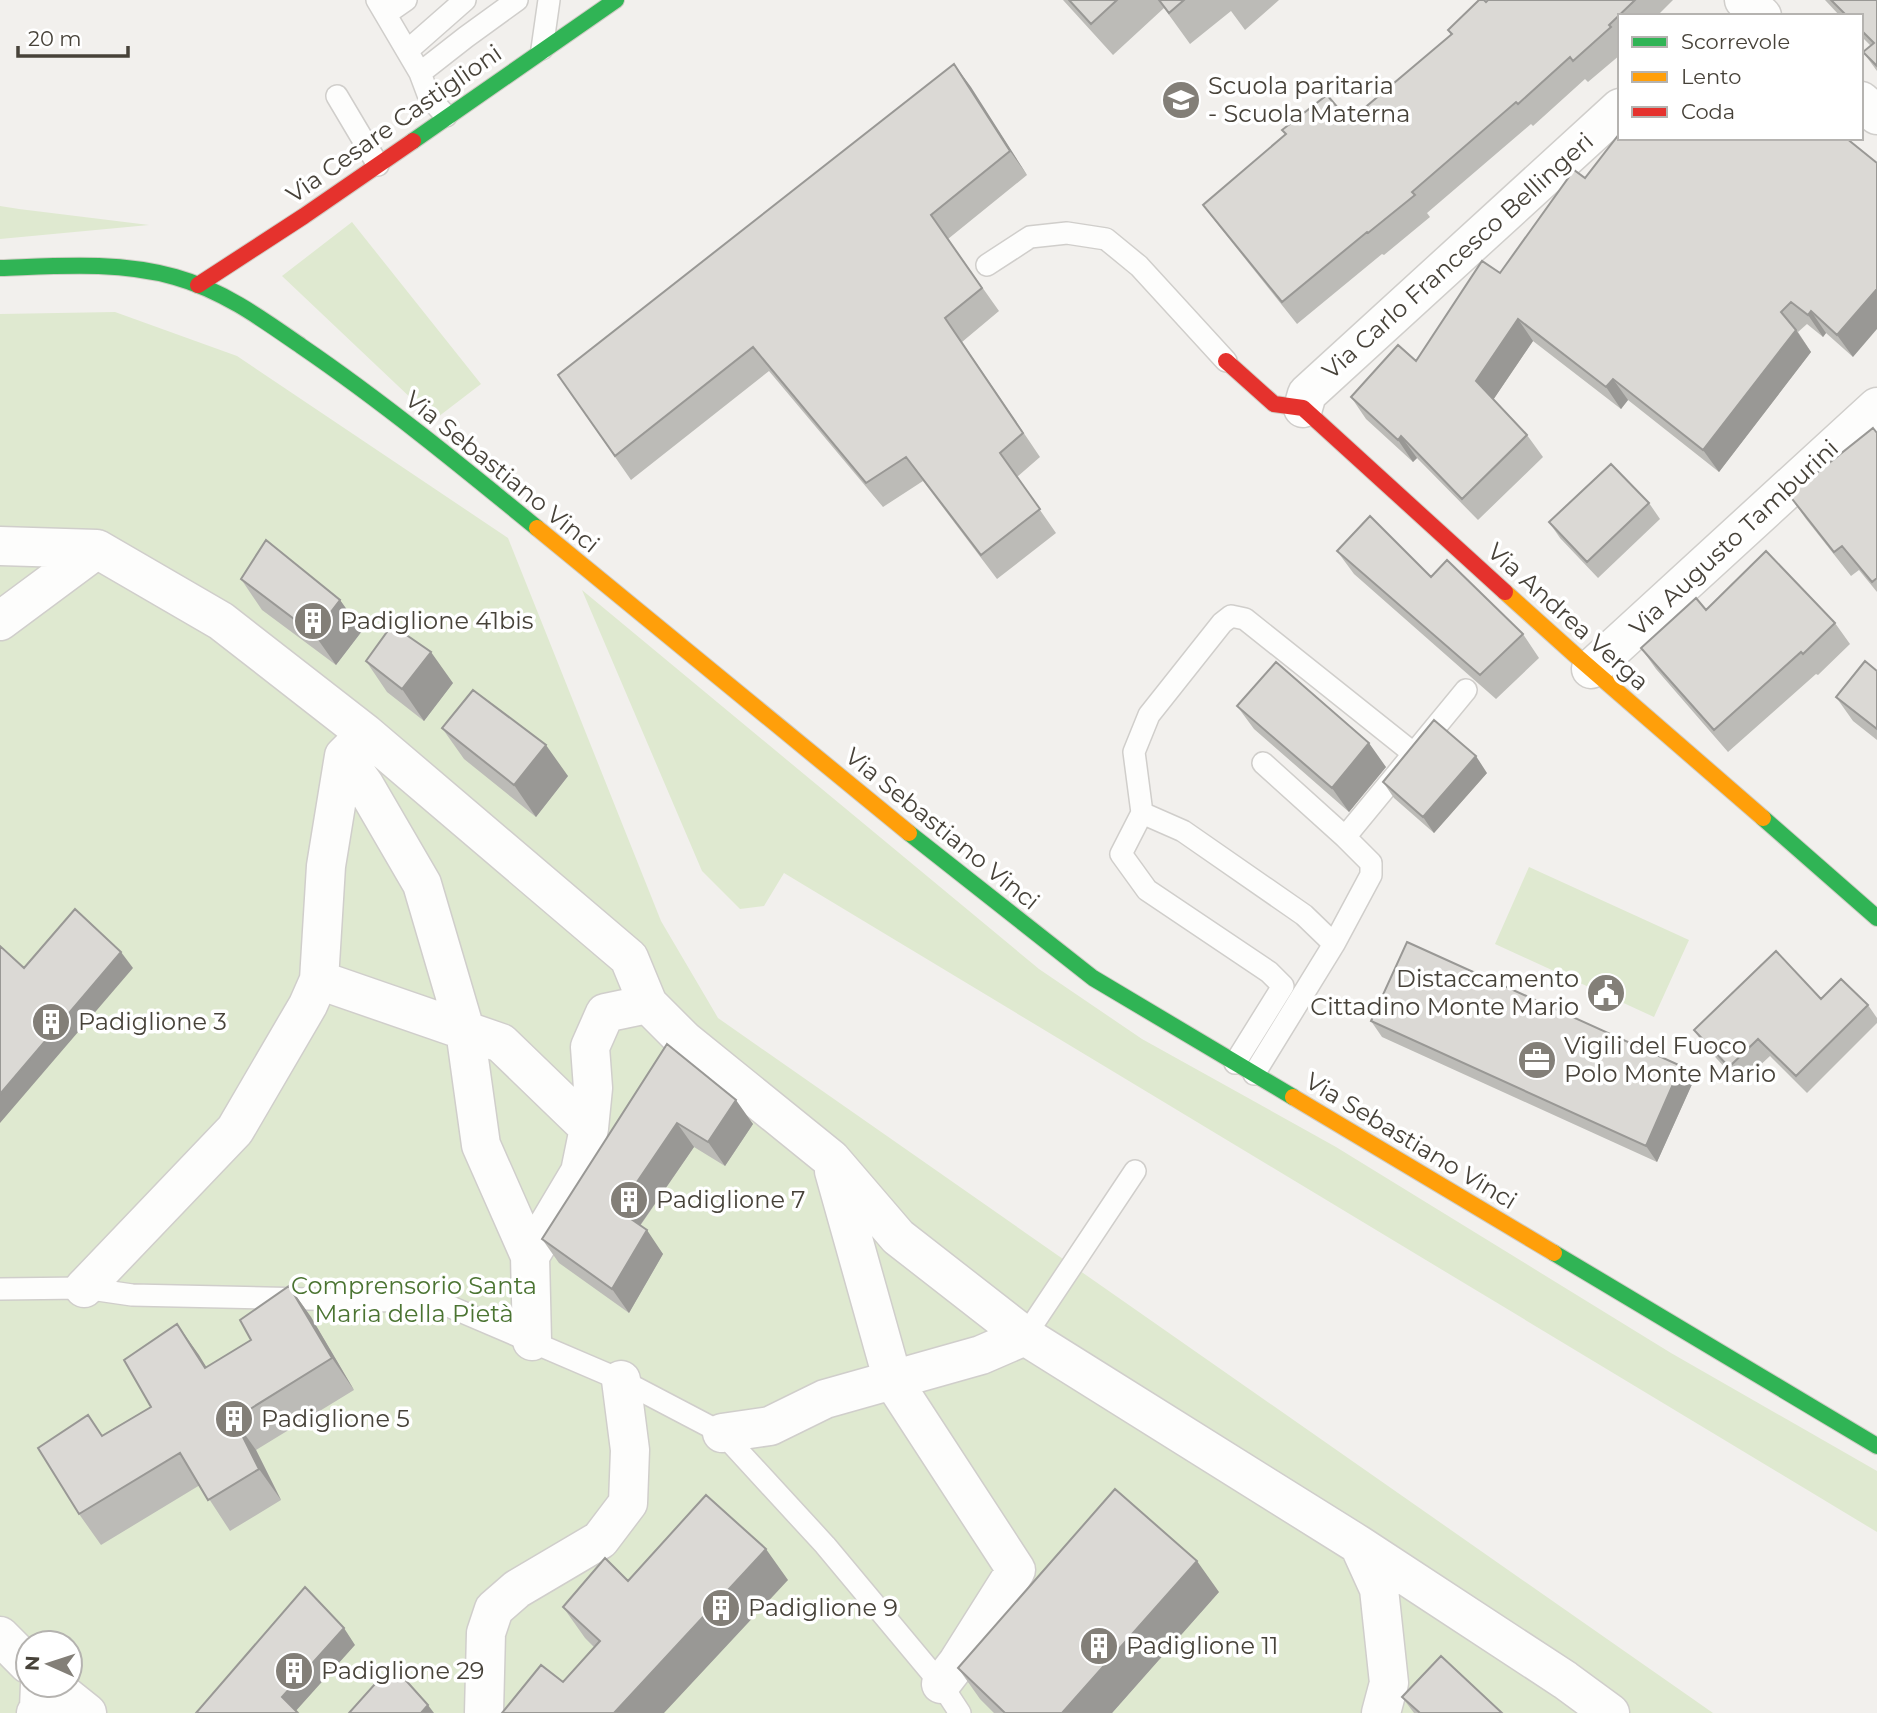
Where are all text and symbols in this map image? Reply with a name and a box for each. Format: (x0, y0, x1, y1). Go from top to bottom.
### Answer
scale bar (18, 14, 128, 58)
legend (1618, 14, 1863, 140)
text: 20 m (28, 26, 82, 51)
text: Scorrevole (1681, 29, 1790, 54)
street label: Via Cesare Castiglioni (280, 38, 507, 209)
text: Lento (1681, 64, 1741, 89)
place label: Scuola paritaria - Scuola Materna (1208, 71, 1411, 128)
school or university icon: Scuola paritaria - Scuola Materna (1160, 79, 1202, 121)
text: Coda (1681, 99, 1735, 124)
street label: Via Carlo Francesco Bellingeri (1316, 126, 1599, 385)
street label: Via Sebastiano Vinci (399, 384, 605, 559)
street label: Via Augusto Tamburini (1623, 433, 1844, 642)
street label: Via Andrea Verga (1482, 537, 1655, 697)
building icon: Padiglione 41bis (292, 600, 334, 642)
place label: Padiglione 41bis (340, 606, 534, 635)
street label: Via Sebastiano Vinci (839, 741, 1045, 916)
place label: Distaccamento Cittadino Monte Mario (1310, 964, 1579, 1021)
public building icon: Distaccamento Cittadino Monte Mario (1585, 972, 1627, 1014)
building icon: Padiglione 3 (30, 1001, 72, 1043)
place label: Padiglione 3 (78, 1007, 227, 1036)
place label: Vigili del Fuoco Polo Monte Mario (1564, 1031, 1776, 1088)
office icon: Vigili del Fuoco Polo Monte Mario (1516, 1039, 1558, 1081)
street label: Via Sebastiano Vinci (1300, 1066, 1522, 1215)
building icon: Padiglione 7 (608, 1179, 650, 1221)
place label: Padiglione 7 (656, 1185, 805, 1214)
park label: Comprensorio Santa Maria della Pietà (291, 1271, 537, 1328)
building icon: Padiglione 5 (213, 1398, 255, 1440)
place label: Padiglione 5 (261, 1404, 410, 1433)
building icon: Padiglione 9 (700, 1587, 742, 1629)
place label: Padiglione 9 (748, 1593, 898, 1622)
building icon: Padiglione 11 (1078, 1625, 1120, 1667)
north arrow (14, 1629, 84, 1699)
place label: Padiglione 11 (1126, 1631, 1279, 1660)
building icon: Padiglione 29 (273, 1650, 315, 1692)
text: N (21, 1655, 44, 1671)
place label: Padiglione 29 (321, 1656, 484, 1685)

